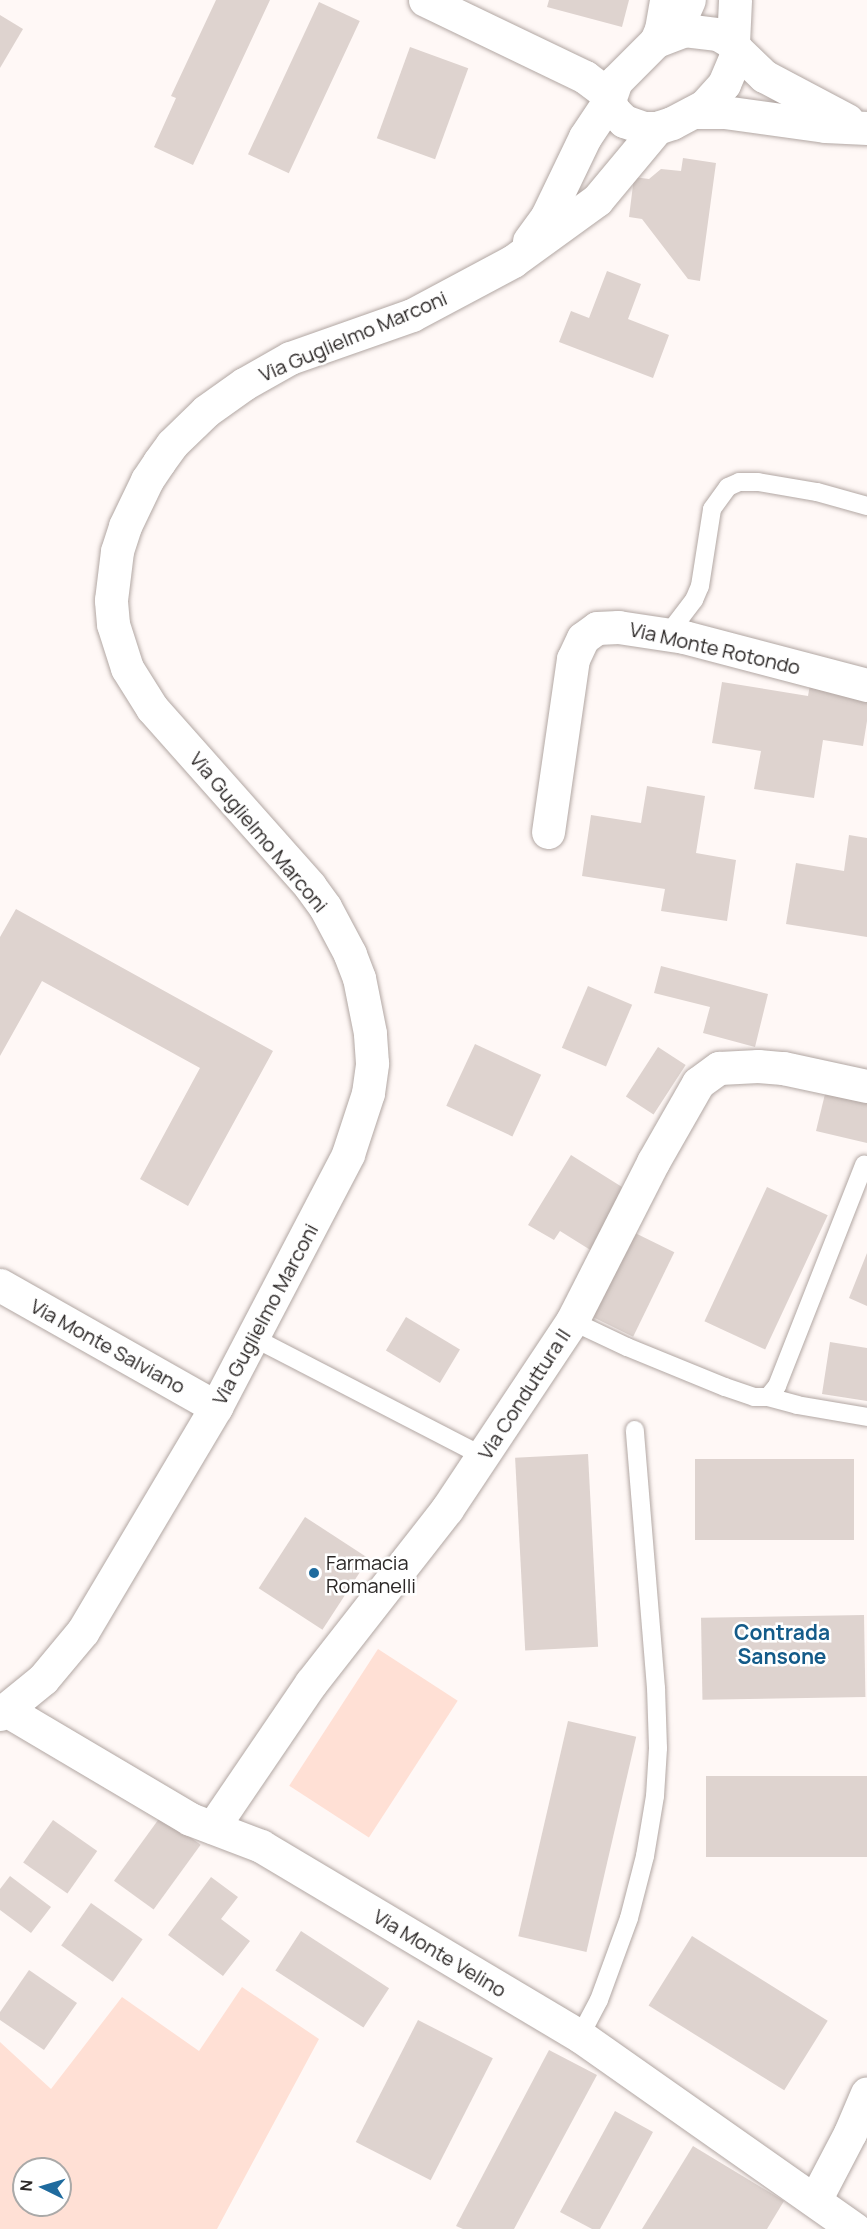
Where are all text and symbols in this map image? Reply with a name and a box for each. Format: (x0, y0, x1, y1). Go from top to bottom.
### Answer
street label: Via Guglielmo Marconi (255, 286, 451, 386)
street label: Via Monte Rotondo (627, 617, 803, 679)
street label: Via Guglielmo Marconi (185, 747, 333, 917)
street label: Via Guglielmo Marconi (207, 1219, 323, 1409)
street label: Via Monte Salviano (27, 1294, 189, 1398)
street label: Via Conduttura II (473, 1324, 575, 1464)
place label: Farmacia Romanelli (326, 1550, 416, 1597)
marker: Farmacia Romanelli (307, 1566, 321, 1580)
district label: Contrada Sansone (734, 1619, 830, 1669)
street label: Via Monte Velino (369, 1904, 511, 2002)
north arrow (12, 2157, 72, 2217)
text: N (15, 2179, 38, 2192)

